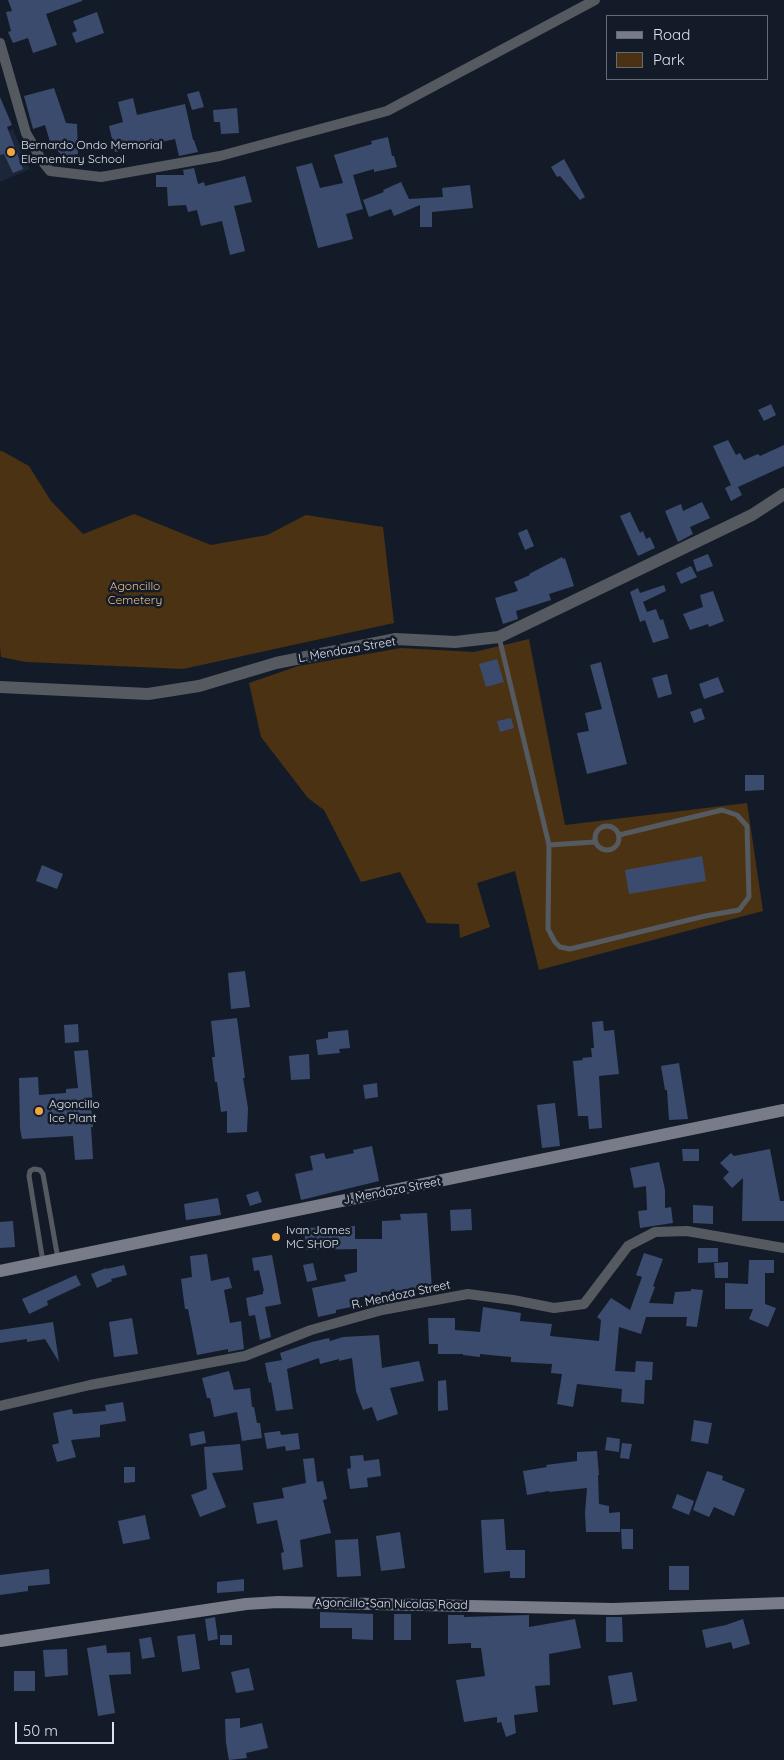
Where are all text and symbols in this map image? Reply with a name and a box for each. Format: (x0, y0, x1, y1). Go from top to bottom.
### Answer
legend (606, 15, 769, 80)
text: Road (653, 25, 690, 44)
text: Park (653, 50, 685, 69)
place label: Bernardo Ondo Memorial Elementary School (21, 138, 163, 166)
marker: Bernardo Ondo Memorial Elementary School (5, 146, 17, 158)
park label: Agoncillo Cemetery (108, 579, 162, 607)
street label: L. Mendoza Street (297, 634, 397, 666)
place label: Agoncillo Ice Plant (49, 1097, 100, 1125)
marker: Agoncillo Ice Plant (33, 1105, 45, 1117)
street label: J. Mendoza Street (342, 1174, 442, 1208)
place label: Ivan James MC SHOP (286, 1223, 350, 1251)
marker: Ivan James MC SHOP (270, 1231, 282, 1243)
street label: R. Mendoza Street (350, 1277, 452, 1313)
street label: Agoncillo-San Nicolas Road (314, 1595, 468, 1613)
scale bar (18, 1712, 116, 1744)
text: 50 m (23, 1721, 58, 1740)

